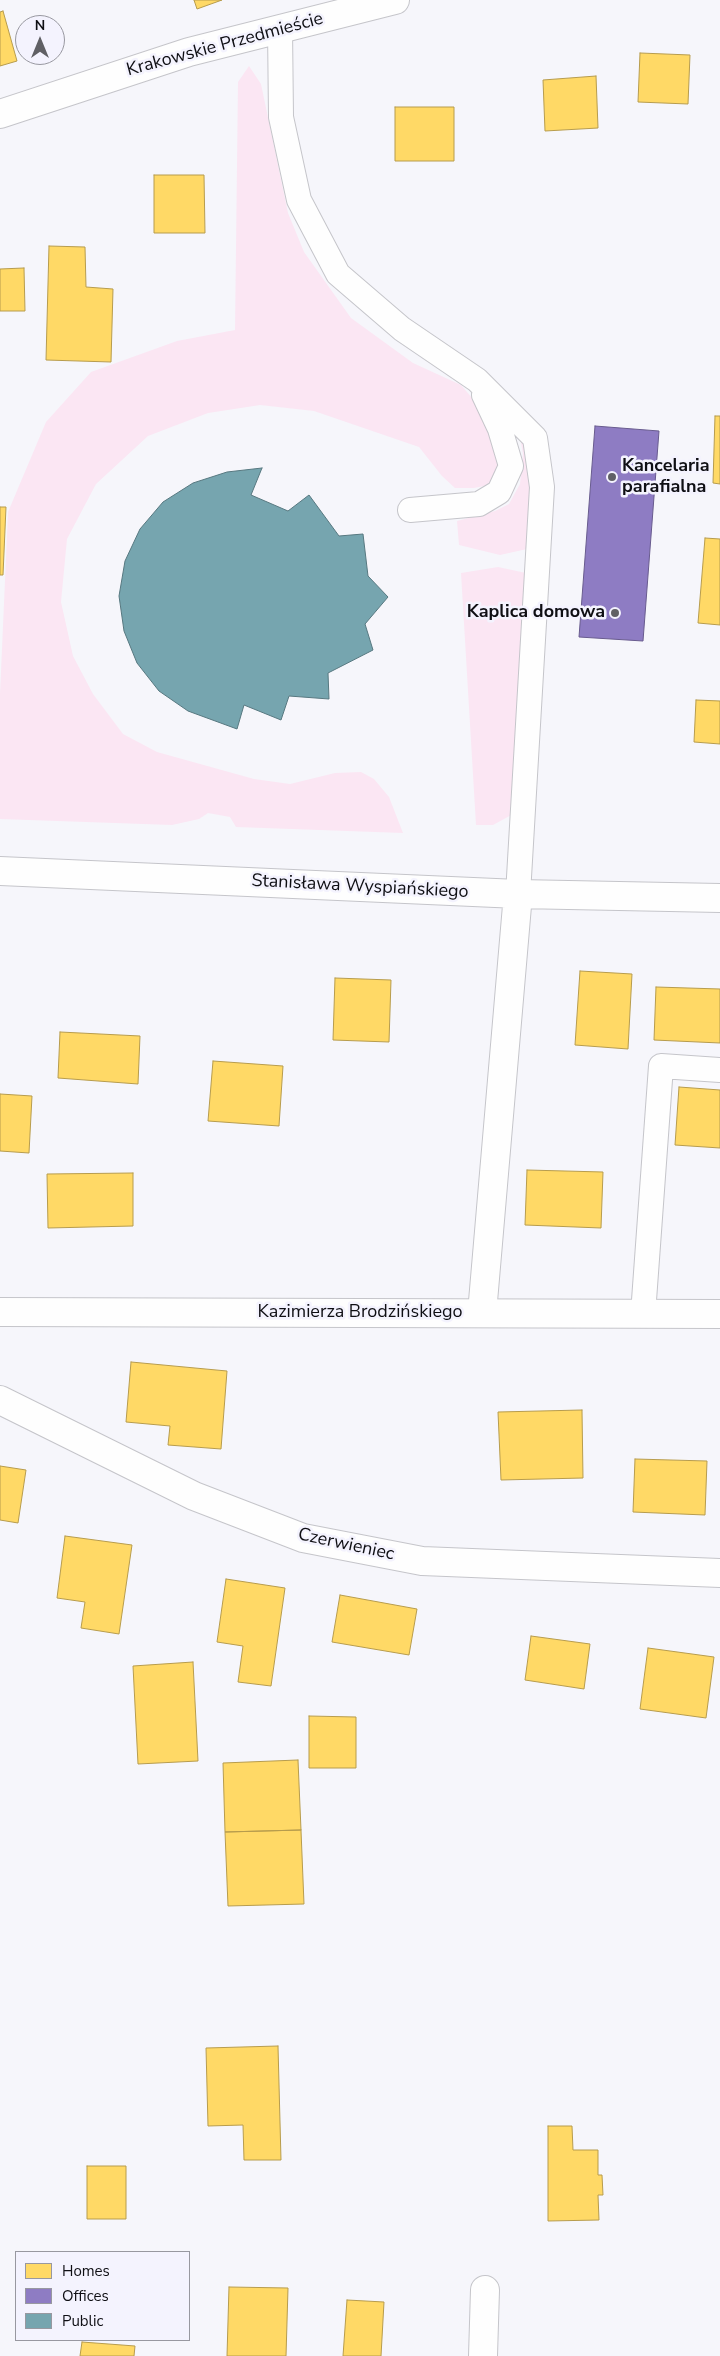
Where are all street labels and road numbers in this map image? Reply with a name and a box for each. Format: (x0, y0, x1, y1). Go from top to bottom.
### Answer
street label: Krakowskie Przedmieście (124, 8, 326, 82)
street label: Stanisława Wyspiańskiego (251, 871, 469, 903)
street label: Kazimierza Brodzińskiego (257, 1302, 463, 1324)
street label: Czerwieniec (296, 1524, 396, 1566)

